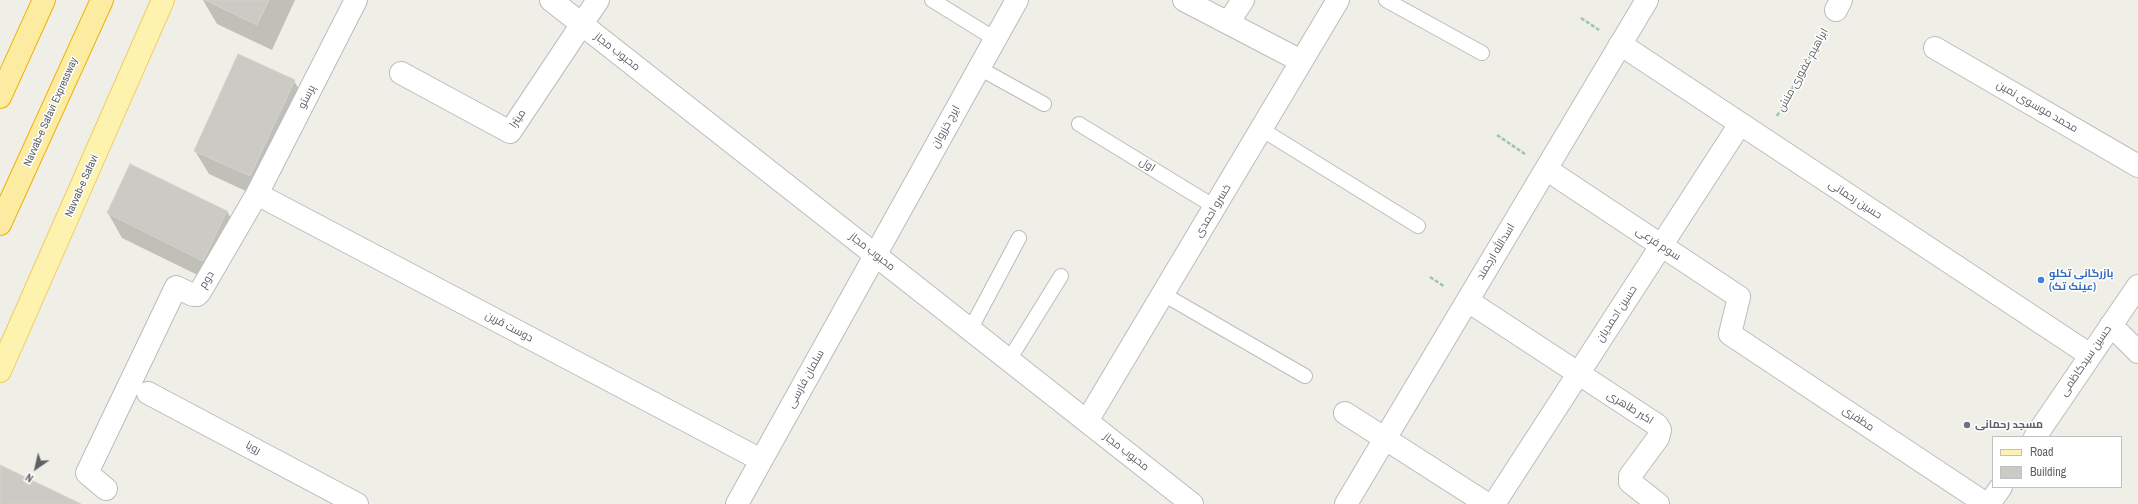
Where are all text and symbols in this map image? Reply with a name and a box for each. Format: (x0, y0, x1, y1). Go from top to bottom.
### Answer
street label: ابراهیم غفوری منش (1775, 26, 1831, 114)
street label: محبوب مجاز (592, 30, 642, 74)
street label: Navvab-e Safavi Expressway (21, 56, 81, 168)
street label: محمد موسوی نمین (1994, 78, 2080, 136)
street label: پرستو (295, 83, 319, 111)
street label: ایرج خزروان (929, 103, 963, 151)
street label: میترا (507, 107, 529, 131)
street label: Navvab-e Safavi (62, 153, 102, 219)
street label: اول (1137, 155, 1157, 175)
street label: حسین رحمانی (1826, 178, 1884, 222)
street label: خسرو احمدی (1192, 182, 1234, 240)
street label: اسدالله ارجمند (1474, 221, 1518, 283)
street label: سوم فرعی (1633, 225, 1683, 263)
street label: محبوب مجاز (847, 230, 897, 274)
place label: بازرگانی تکلو (عینک تک) (2049, 267, 2114, 293)
street label: دوم (197, 269, 217, 291)
marker: بازرگانی تکلو (عینک تک) (2036, 275, 2046, 285)
street label: حسین احمدیان (1594, 283, 1640, 345)
street label: دوست قرین (483, 309, 535, 345)
street label: حسین سیدکاظمی (2057, 323, 2115, 399)
street label: سلمان فارسی (785, 348, 827, 410)
street label: اکبر طاهری (1604, 389, 1656, 427)
street label: مظفری (1840, 404, 1876, 434)
place label: مسجد رحمانی (1975, 418, 2043, 432)
marker: مسجد رحمانی (1962, 420, 1972, 430)
street label: محبوب مجاز (1101, 430, 1151, 474)
legend (1992, 436, 2122, 488)
street label: رویا (243, 439, 263, 457)
text: Road (2030, 444, 2054, 460)
north arrow (16, 448, 56, 488)
text: Building (2030, 464, 2066, 480)
text: N (23, 470, 36, 486)

